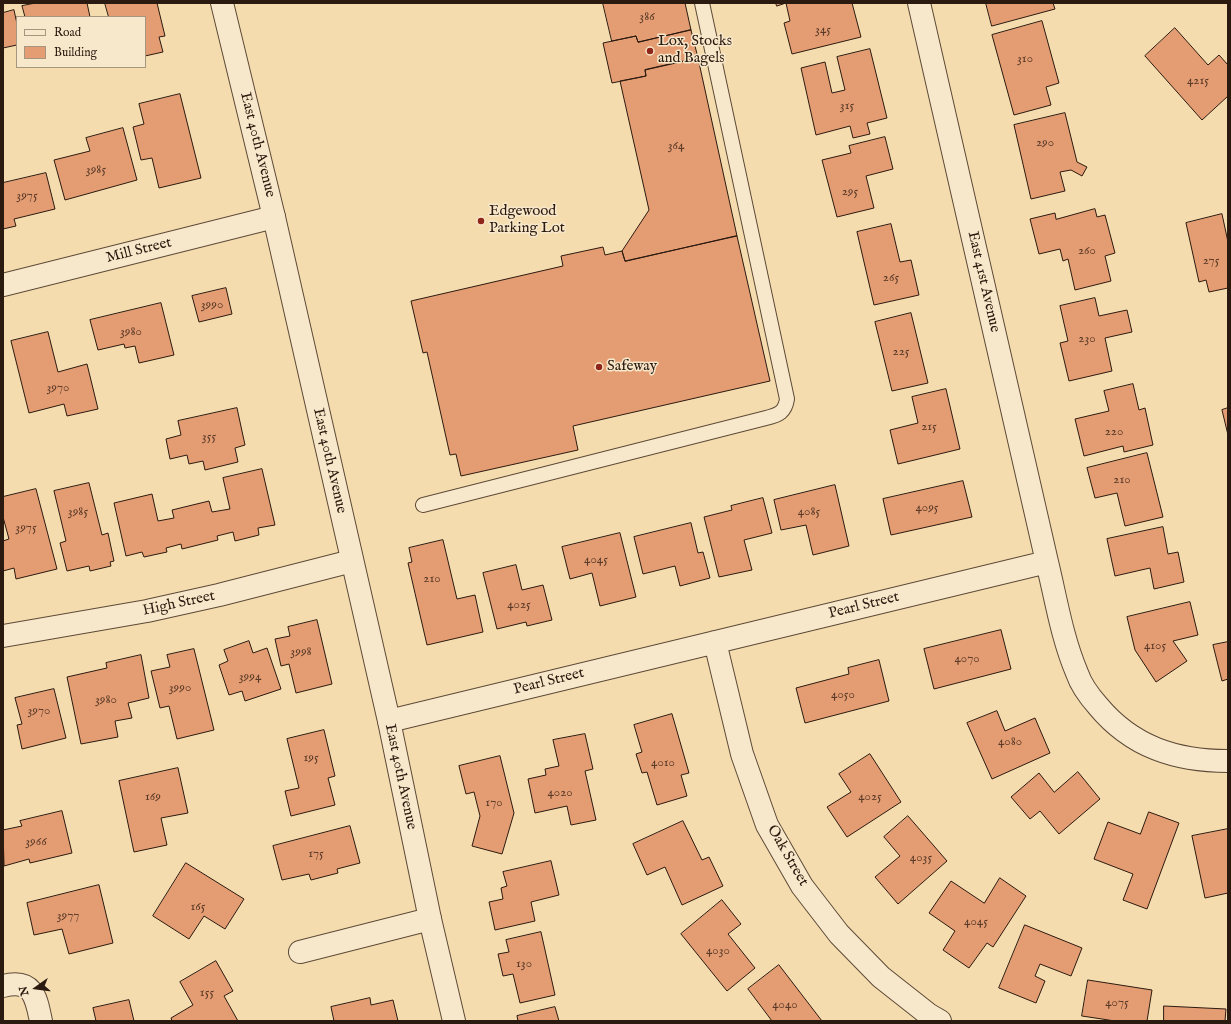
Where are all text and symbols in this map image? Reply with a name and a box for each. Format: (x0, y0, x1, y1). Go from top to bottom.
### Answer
house number: 386 (639, 9, 655, 25)
legend (16, 16, 146, 68)
house number: 345 (815, 22, 831, 38)
text: Road (54, 25, 81, 40)
place label: Lox, Stocks and Bagels (658, 33, 732, 68)
text: Building (54, 45, 97, 60)
marker: Lox, Stocks and Bagels (645, 46, 655, 56)
house number: 310 (1017, 51, 1033, 67)
house number: 4215 (1187, 73, 1209, 89)
street label: East 40th Avenue (235, 91, 279, 199)
house number: 315 (840, 98, 854, 114)
house number: 290 (1036, 135, 1054, 151)
house number: 364 (668, 138, 684, 154)
house number: 3985 (86, 162, 106, 178)
house number: 295 (842, 184, 858, 200)
house number: 3975 (16, 188, 38, 204)
place label: Edgewood Parking Lot (489, 203, 565, 238)
marker: Edgewood Parking Lot (476, 216, 486, 226)
street label: East 41st Avenue (963, 230, 1003, 334)
street label: Mill Street (104, 234, 174, 268)
house number: 260 (1078, 243, 1096, 259)
house number: 275 (1203, 253, 1219, 269)
house number: 265 (883, 270, 899, 286)
house number: 3990 (201, 297, 223, 313)
house number: 3980 (120, 324, 142, 340)
house number: 230 (1078, 331, 1096, 347)
house number: 225 (893, 344, 909, 360)
place label: Safeway (607, 358, 657, 376)
marker: Safeway (594, 362, 604, 372)
house number: 3970 (47, 380, 69, 396)
street label: East 40th Avenue (308, 407, 350, 515)
house number: 215 (921, 419, 937, 435)
house number: 220 (1105, 424, 1123, 440)
house number: 355 (202, 429, 216, 445)
house number: 210 (1113, 472, 1131, 488)
house number: 4095 (915, 500, 939, 516)
house number: 3985 (68, 504, 88, 520)
house number: 4085 (798, 504, 820, 520)
house number: 3975 (15, 520, 37, 536)
house number: 4045 (584, 552, 608, 568)
house number: 210 (423, 571, 441, 587)
street label: High Street (141, 588, 217, 620)
street label: Pearl Street (827, 589, 901, 623)
house number: 4025 (507, 597, 531, 613)
house number: 4105 (1144, 638, 1166, 654)
house number: 3998 (290, 644, 312, 660)
house number: 4070 (954, 651, 980, 667)
street label: Pearl Street (512, 665, 586, 699)
house number: 3994 (239, 669, 261, 685)
house number: 3990 (169, 680, 191, 696)
house number: 4050 (831, 687, 855, 703)
house number: 3980 (95, 692, 117, 708)
house number: 3970 (28, 703, 50, 719)
street label: East 40th Avenue (380, 723, 420, 831)
house number: 4080 (998, 734, 1022, 750)
house number: 195 (303, 750, 319, 766)
house number: 4010 (651, 755, 675, 771)
house number: 4020 (547, 785, 573, 801)
house number: 169 (145, 789, 161, 805)
house number: 4025 (858, 789, 882, 805)
house number: 170 (485, 795, 503, 811)
street label: Oak Street (762, 822, 812, 890)
house number: 3966 (25, 834, 47, 850)
house number: 175 (308, 846, 324, 862)
house number: 4035 (910, 850, 932, 866)
house number: 165 (190, 899, 206, 915)
house number: 3977 (57, 908, 79, 924)
house number: 4045 (964, 914, 988, 930)
house number: 4030 (706, 943, 730, 959)
house number: 130 (516, 956, 532, 972)
north arrow (16, 968, 56, 1008)
text: N (16, 985, 32, 997)
house number: 155 (200, 985, 214, 1001)
house number: 4075 (1105, 995, 1129, 1011)
house number: 4040 (772, 997, 798, 1013)

